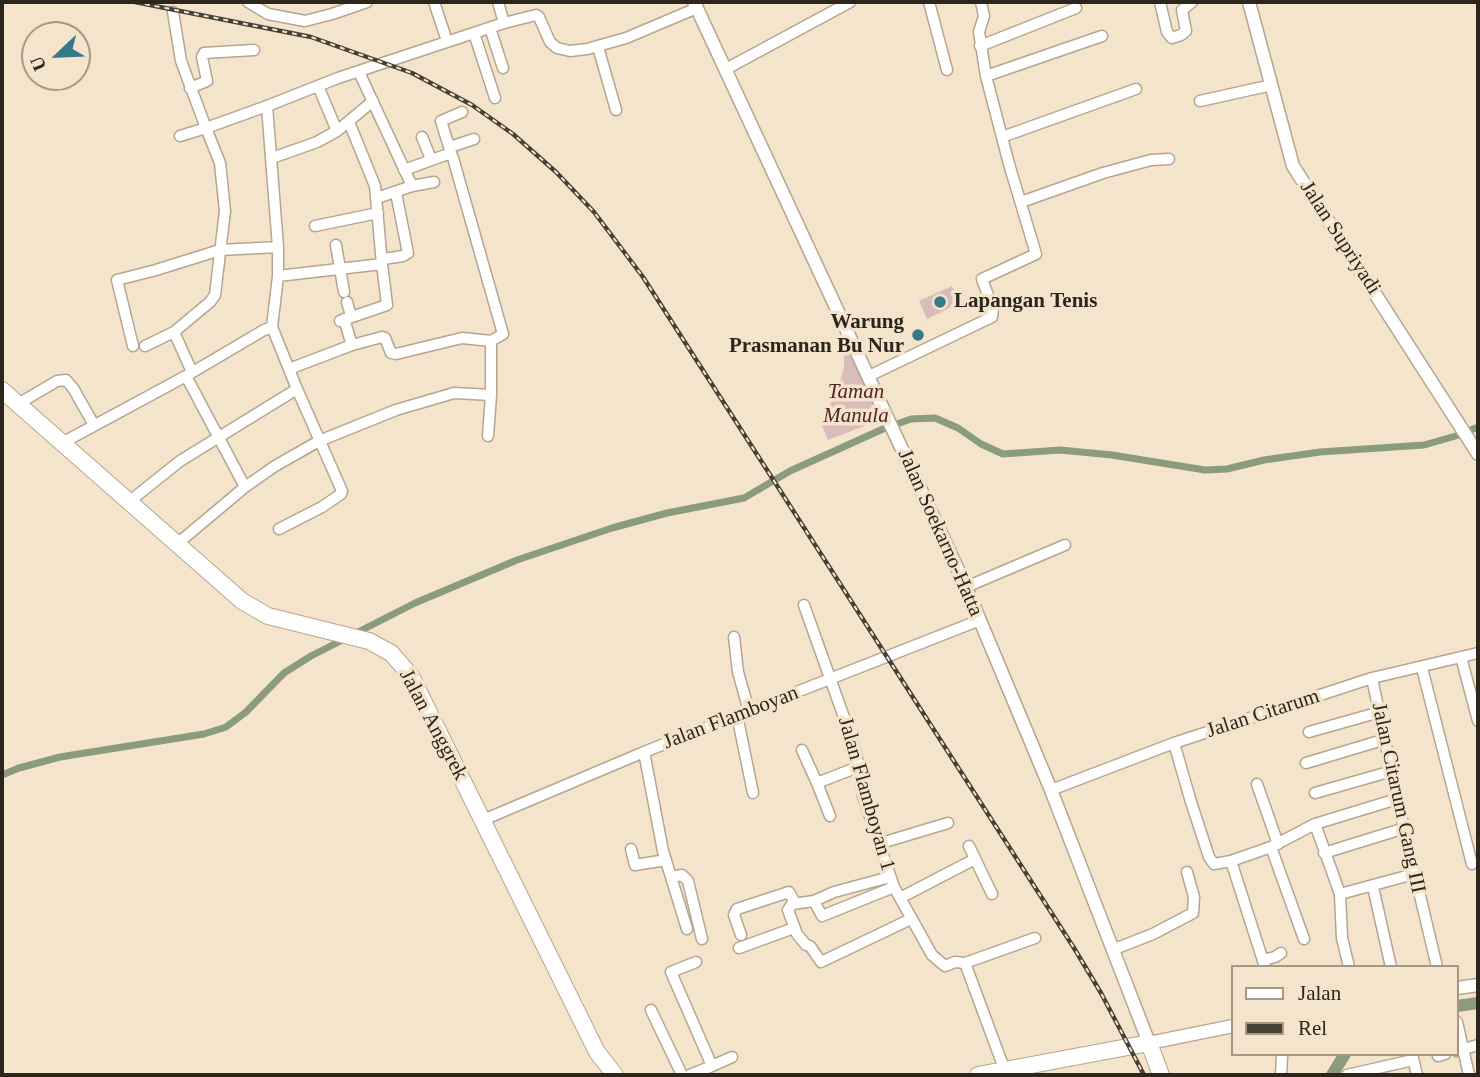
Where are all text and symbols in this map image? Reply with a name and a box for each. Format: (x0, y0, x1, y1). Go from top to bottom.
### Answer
north arrow (21, 21, 91, 91)
text: U (26, 53, 50, 74)
street label: Jalan Supriyadi (1294, 177, 1386, 299)
place label: Lapangan Tenis (954, 289, 1097, 315)
marker: Lapangan Tenis (932, 294, 948, 310)
place label: Warung Prasmanan Bu Nur (729, 310, 904, 360)
marker: Warung Prasmanan Bu Nur (910, 327, 926, 343)
park label: Taman Manula (823, 379, 889, 429)
street label: Jalan Soekarno-Hatta (892, 446, 988, 620)
street label: Jalan Anggrek (393, 665, 473, 785)
street label: Jalan Flamboyan (660, 681, 802, 755)
street label: Jalan Citarum (1203, 684, 1323, 744)
street label: Jalan Citarum Gang III (1365, 700, 1431, 896)
street label: Jalan Flamboyan 1 (832, 714, 900, 874)
legend (1232, 965, 1459, 1056)
text: Jalan (1298, 981, 1341, 1005)
text: Rel (1298, 1016, 1327, 1040)

